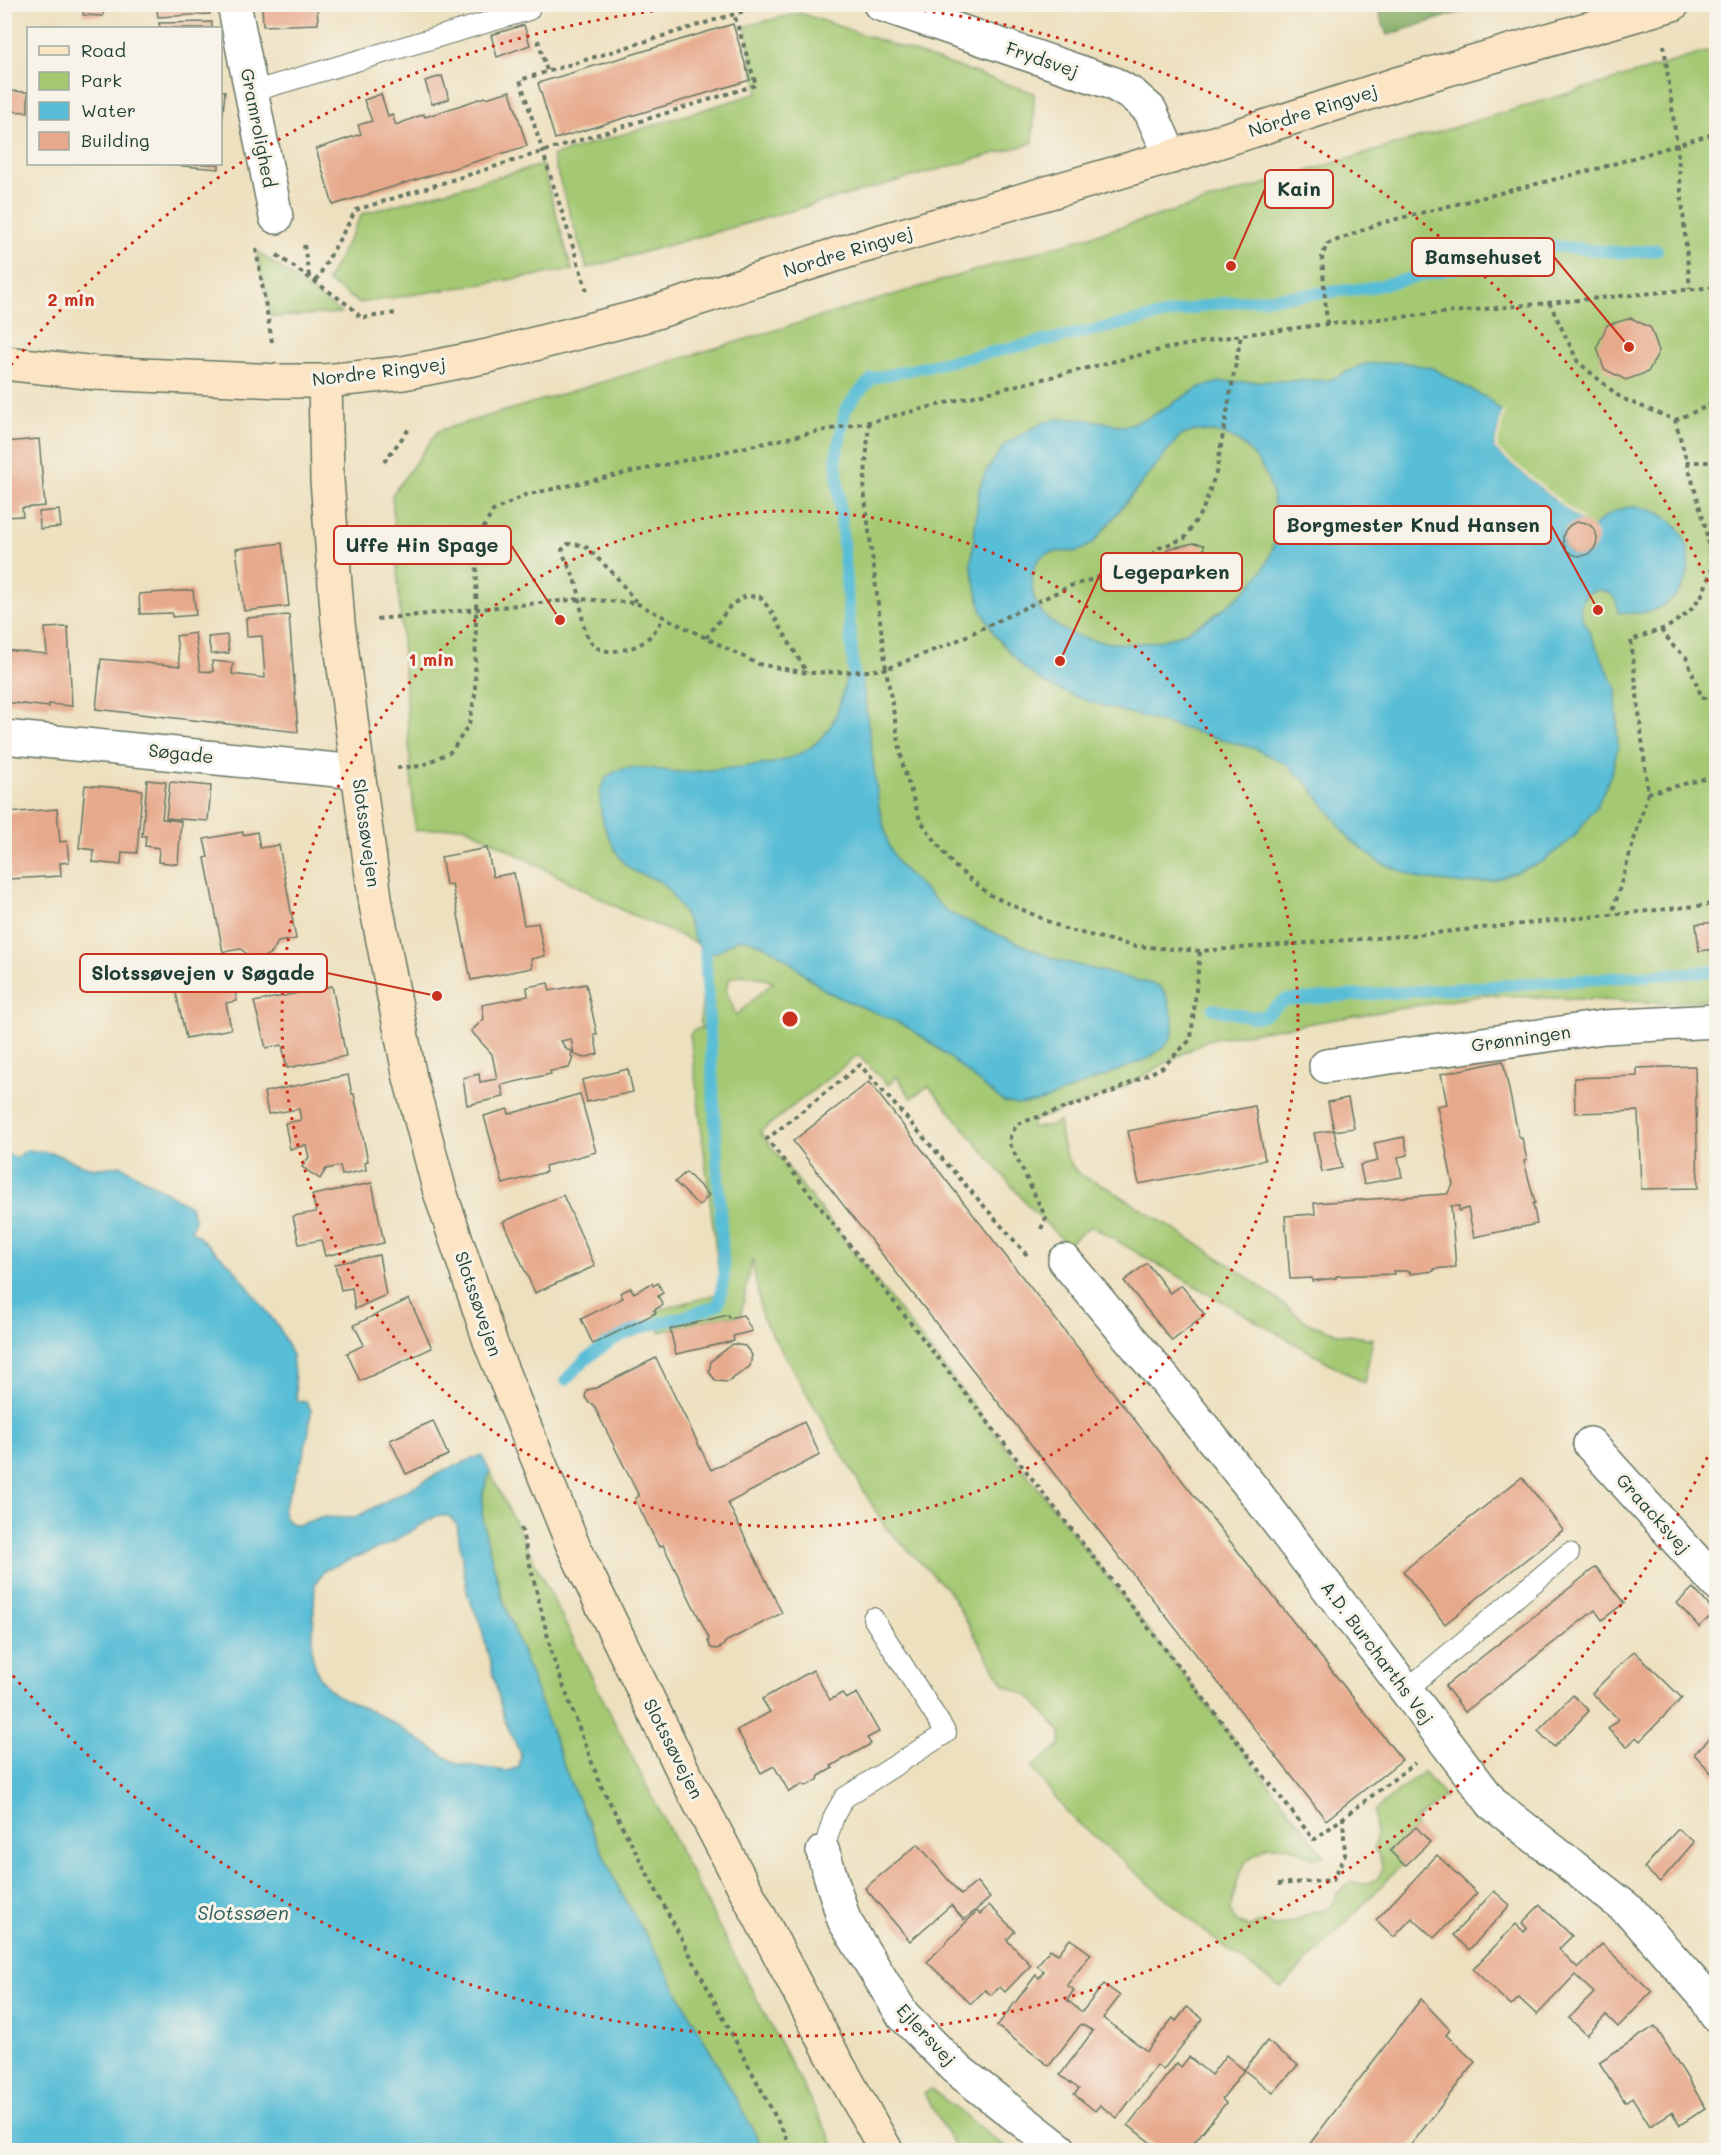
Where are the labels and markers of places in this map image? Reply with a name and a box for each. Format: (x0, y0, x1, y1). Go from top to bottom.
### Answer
callout: Kain (1265, 170, 1333, 208)
callout: Bamsehuset (1412, 238, 1554, 276)
callout: Borgmester Knud Hansen (1274, 506, 1551, 544)
callout: Uffe Hin Spage (334, 526, 511, 564)
callout: Legeparken (1101, 553, 1242, 591)
callout: Slotssøvejen v Søgade (80, 954, 327, 992)
centre of rings (780, 1009, 800, 1029)

